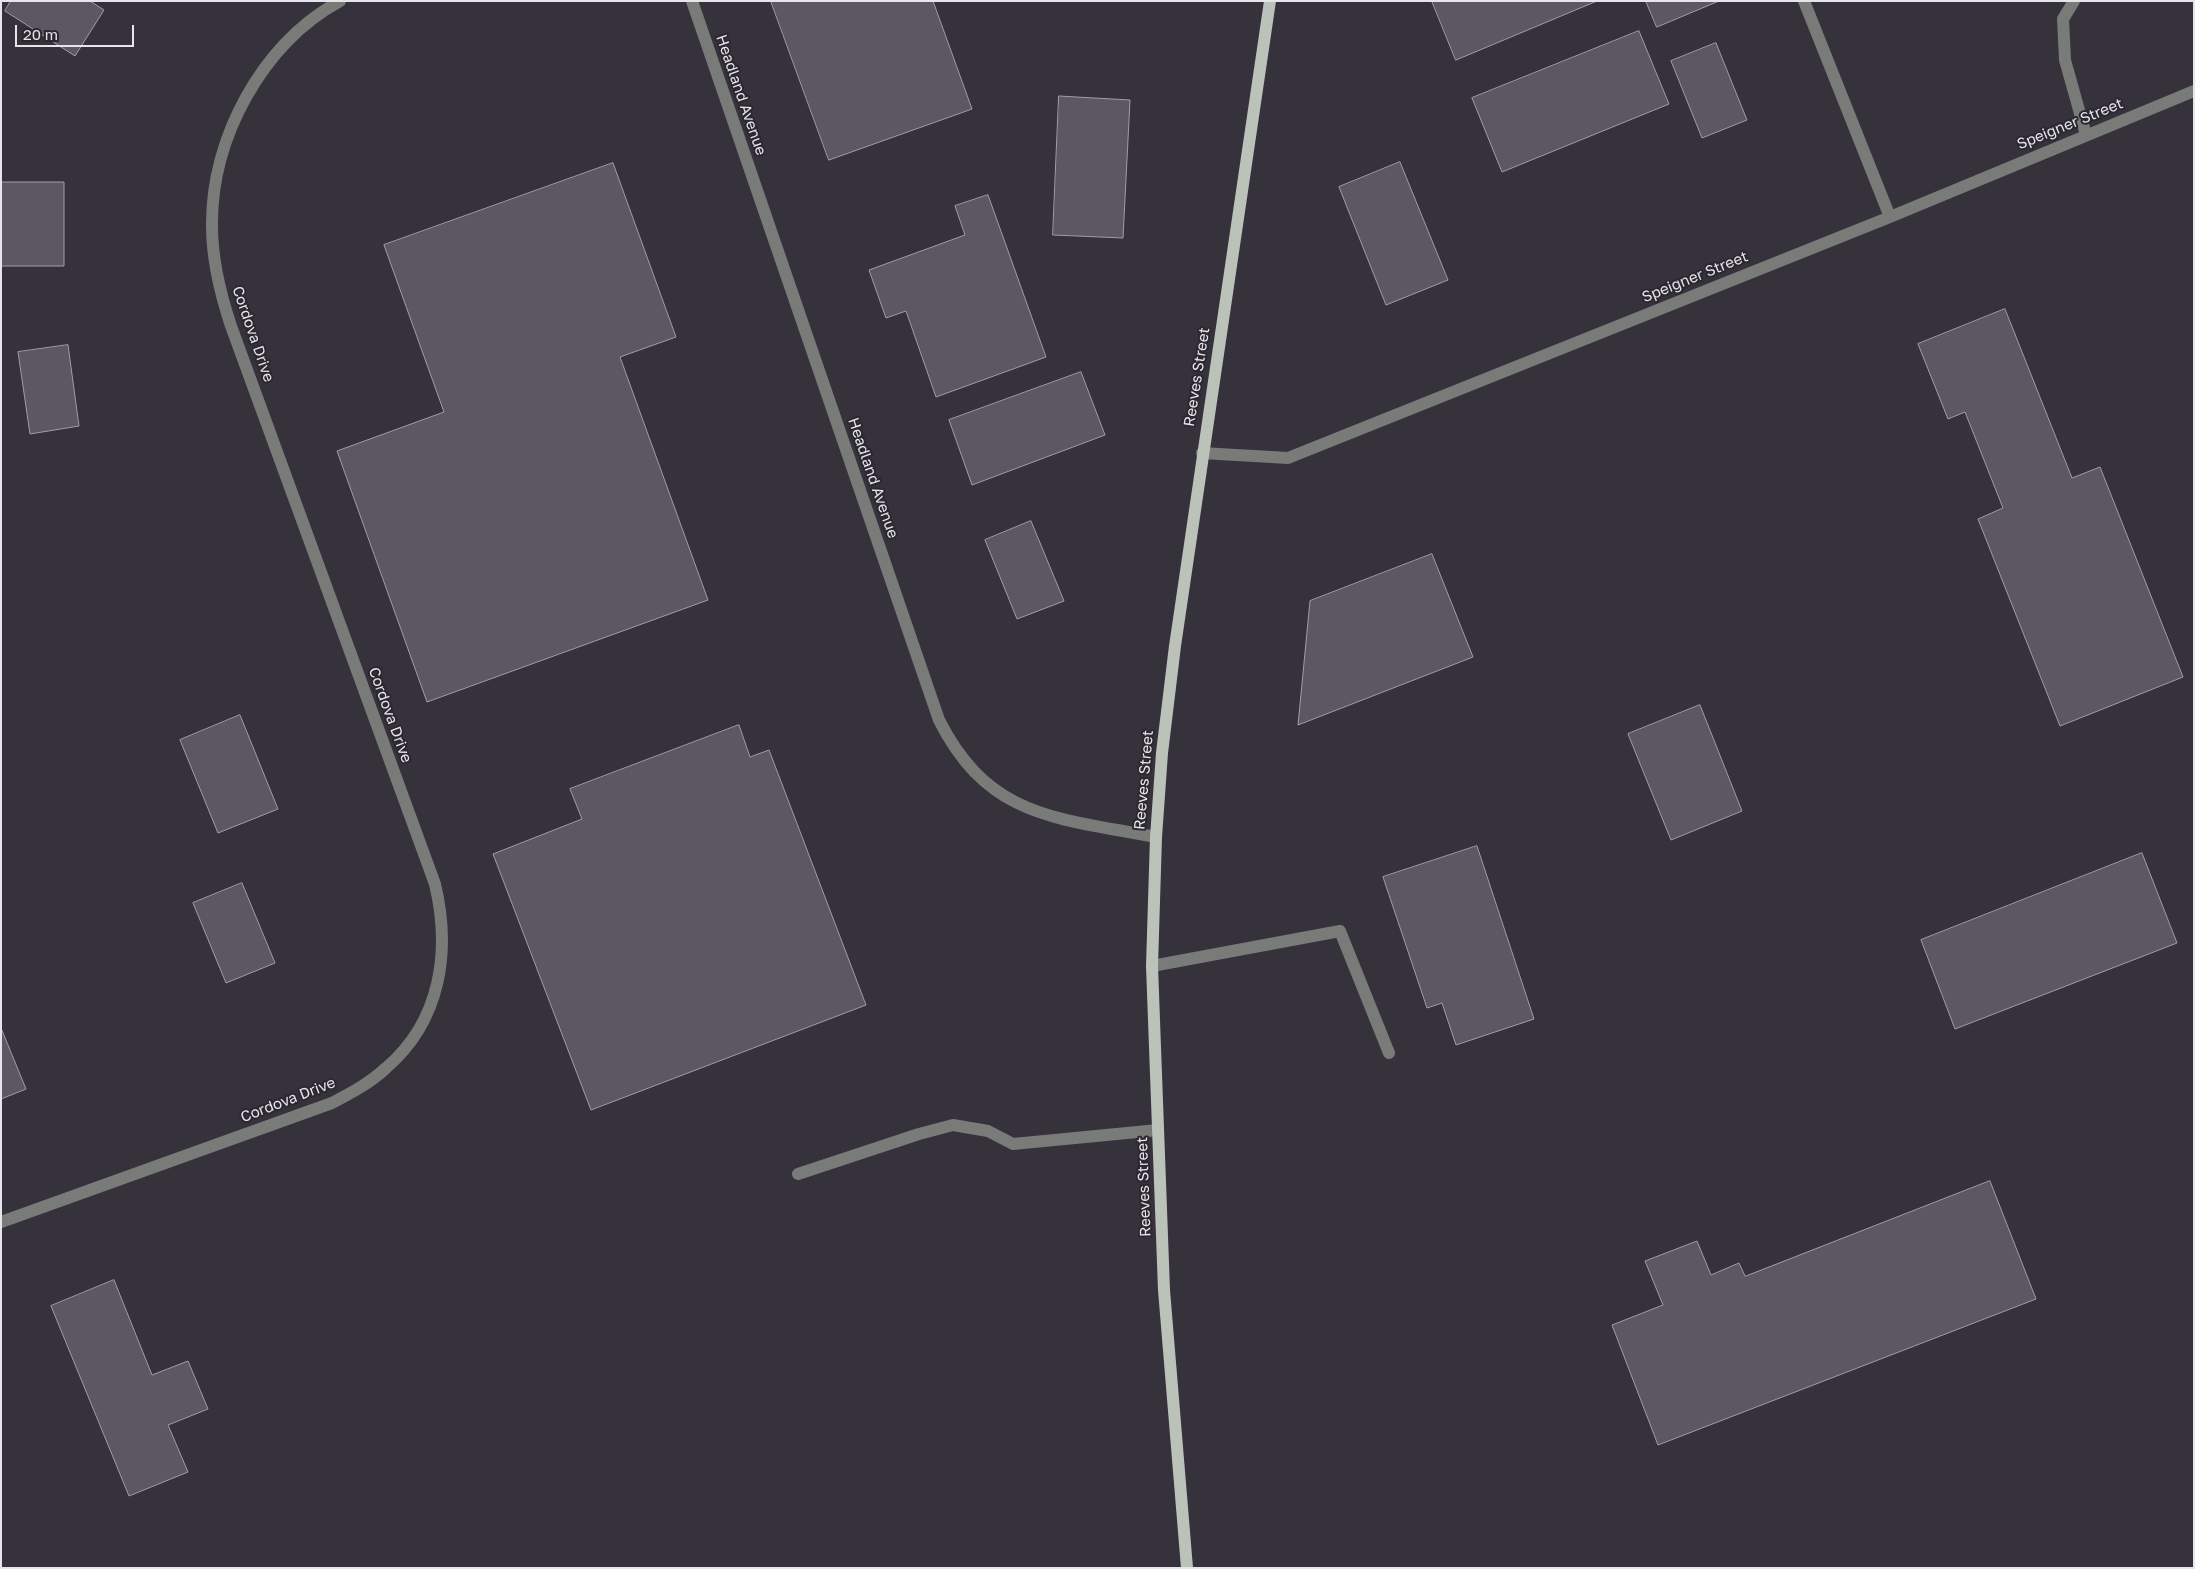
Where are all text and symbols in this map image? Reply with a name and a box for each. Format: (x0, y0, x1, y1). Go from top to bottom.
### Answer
scale bar (18, 15, 136, 47)
text: 20 m (23, 25, 58, 43)
street label: Headland Avenue (712, 32, 770, 158)
street label: Speigner Street (2014, 95, 2126, 153)
street label: Speigner Street (1639, 248, 1751, 306)
street label: Cordova Drive (228, 284, 278, 384)
street label: Reeves Street (1180, 326, 1214, 428)
street label: Headland Avenue (844, 415, 902, 541)
street label: Cordova Drive (364, 665, 416, 765)
street label: Reeves Street (1131, 729, 1157, 831)
street label: Cordova Drive (238, 1074, 338, 1126)
street label: Reeves Street (1133, 1137, 1155, 1237)

